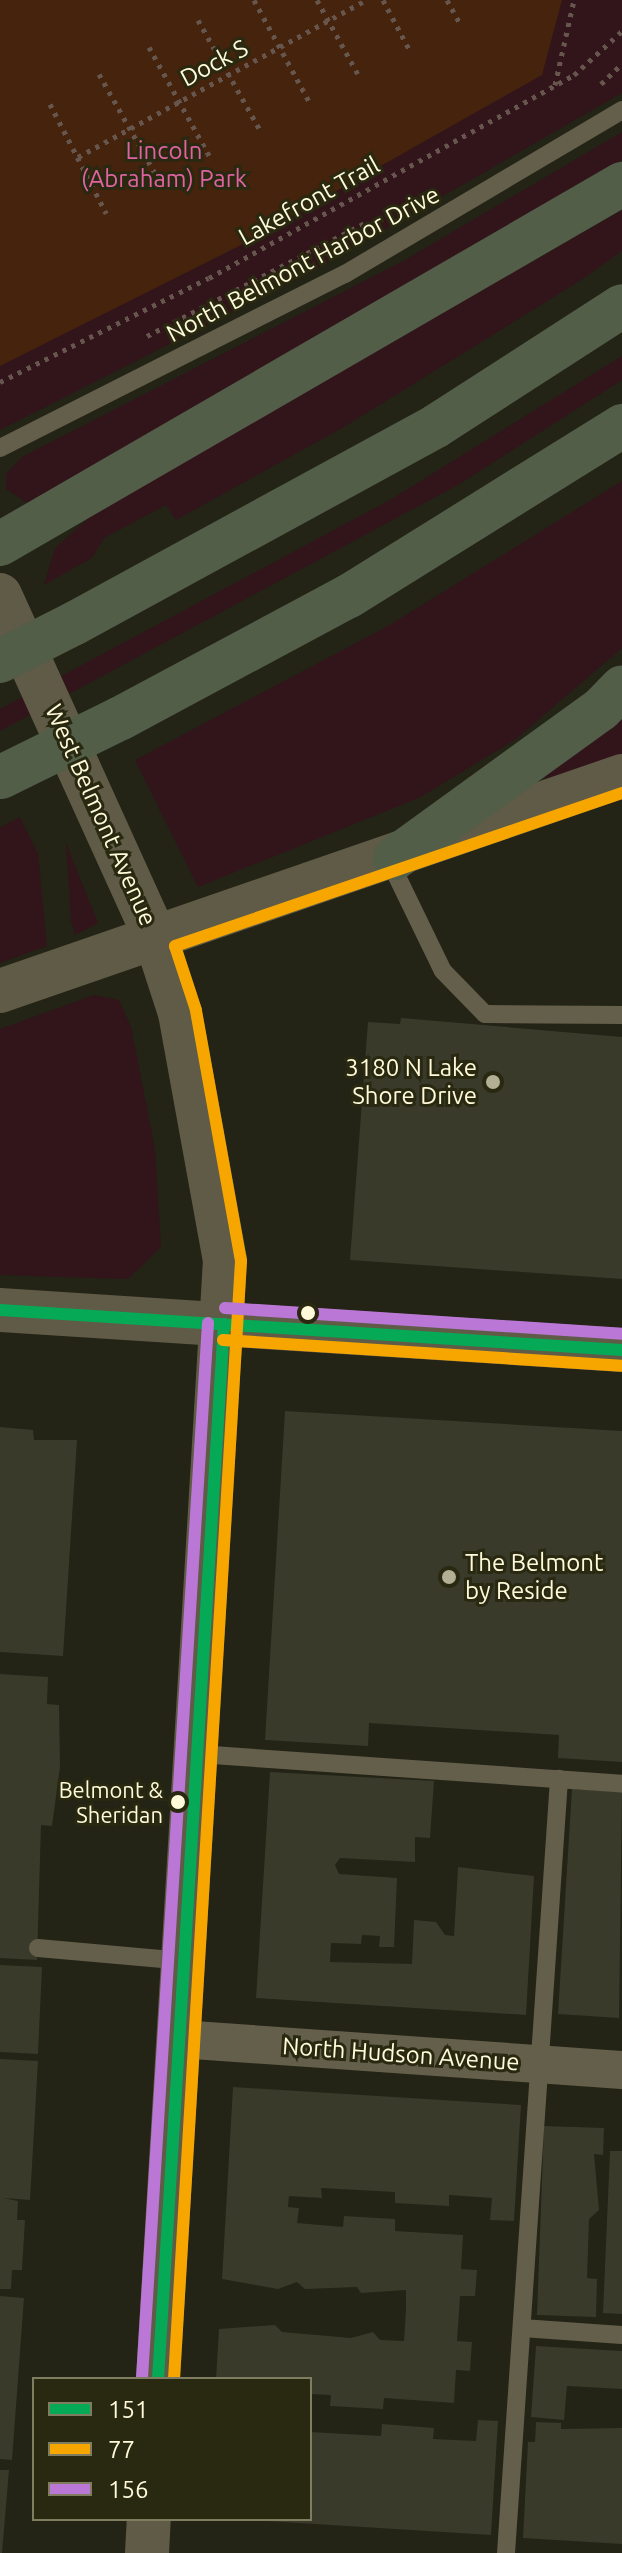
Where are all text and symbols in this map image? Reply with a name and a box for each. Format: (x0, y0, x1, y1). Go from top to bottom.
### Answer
street label: Dock S (175, 33, 253, 93)
park label: Lincoln (Abraham) Park (81, 137, 247, 193)
street label: Lakefront Trail (234, 150, 384, 252)
street label: North Belmont Harbor Drive (162, 180, 444, 348)
street label: West Belmont Avenue (39, 700, 163, 930)
place label: 3180 N Lake Shore Drive (345, 1054, 477, 1110)
marker: 3180 N Lake Shore Drive (484, 1073, 502, 1091)
unlabelled marker (300, 1305, 316, 1321)
place label: The Belmont by Reside (465, 1549, 603, 1605)
marker: The Belmont by Reside (440, 1568, 458, 1586)
place label: Belmont & Sheridan (59, 1776, 163, 1828)
marker: Belmont & Sheridan (170, 1794, 186, 1810)
street label: North Hudson Avenue (281, 2031, 521, 2077)
legend (32, 2377, 312, 2521)
text: 151 (108, 2396, 149, 2423)
text: 77 (108, 2436, 135, 2463)
text: 156 (108, 2476, 149, 2503)

